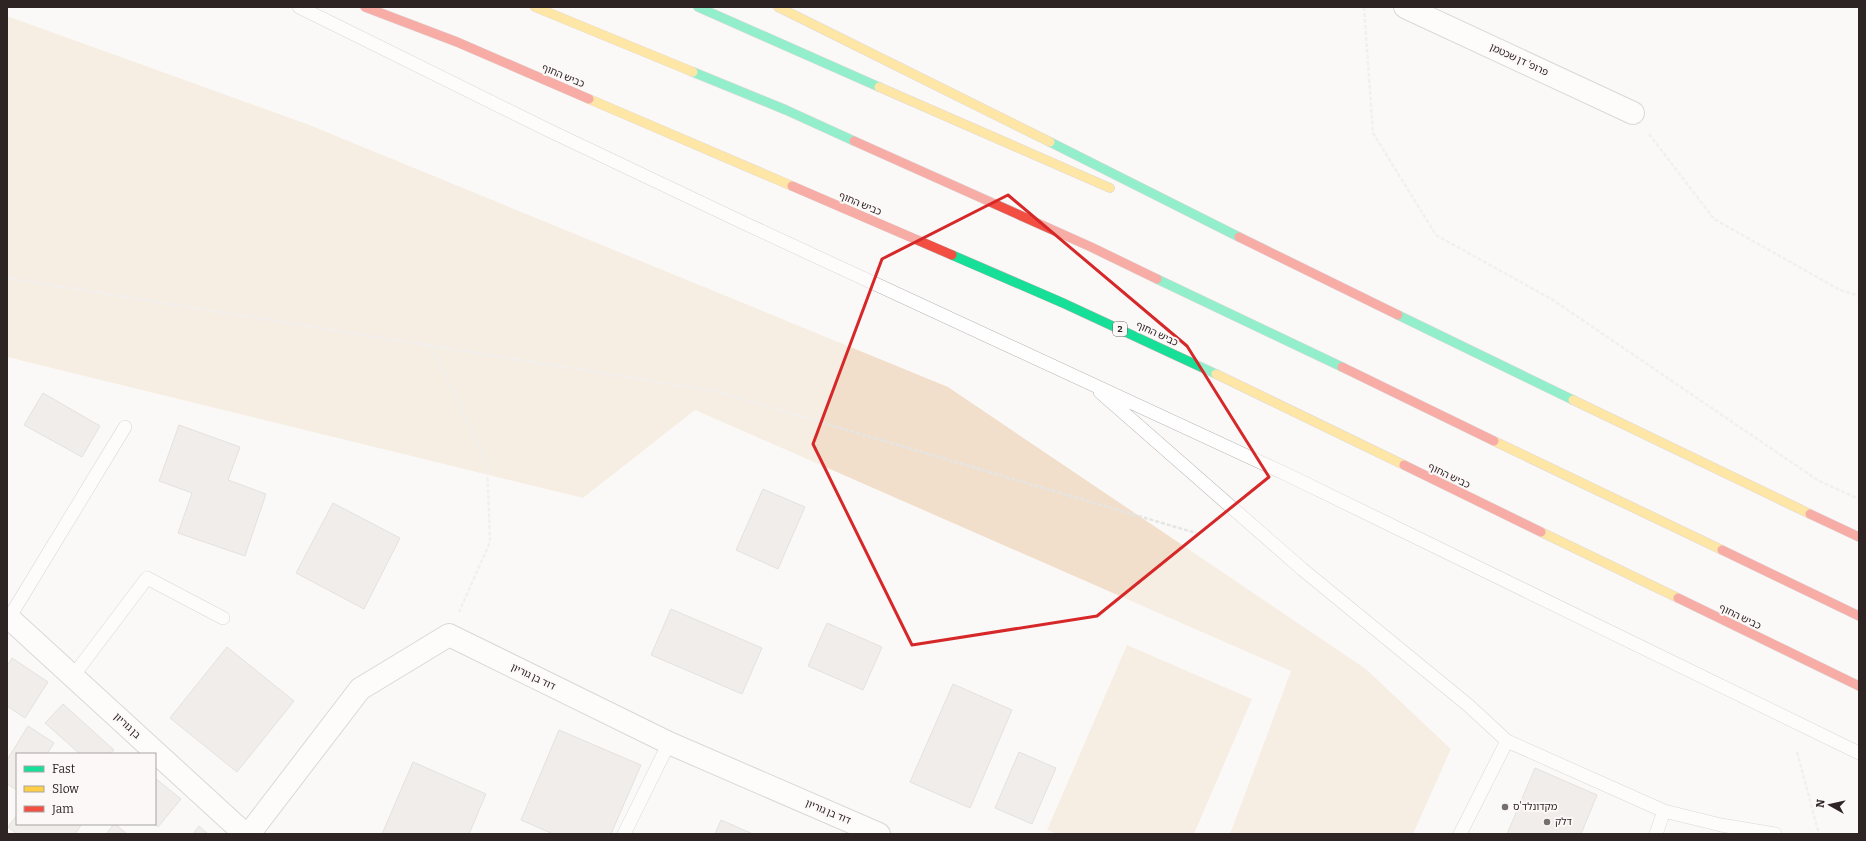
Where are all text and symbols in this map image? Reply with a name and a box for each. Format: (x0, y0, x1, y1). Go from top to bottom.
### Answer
street label: פרופ' דן שכטמן (1488, 41, 1550, 79)
street label: כביש החוף (540, 62, 586, 90)
street label: כביש החוף (837, 190, 883, 218)
street label: כביש החוף (1134, 319, 1180, 349)
road number: 2 (1113, 322, 1127, 336)
street label: כביש החוף (1426, 461, 1472, 491)
street label: כביש החוף (1717, 602, 1763, 632)
street label: דוד בן גוריון (509, 661, 558, 693)
street label: בן גוריון (111, 711, 143, 742)
legend (16, 753, 156, 825)
text: Fast (52, 762, 76, 776)
text: Slow (52, 782, 79, 796)
north arrow (1810, 785, 1850, 825)
street label: דוד בן גוריון (804, 797, 853, 827)
text: N (1814, 798, 1828, 809)
place label: מקדונלד'ס (1513, 801, 1558, 813)
text: Jam (51, 802, 74, 816)
marker: מקדונלד'ס (1500, 802, 1510, 812)
place label: דלק (1555, 816, 1572, 828)
marker: דלק (1542, 817, 1552, 827)

